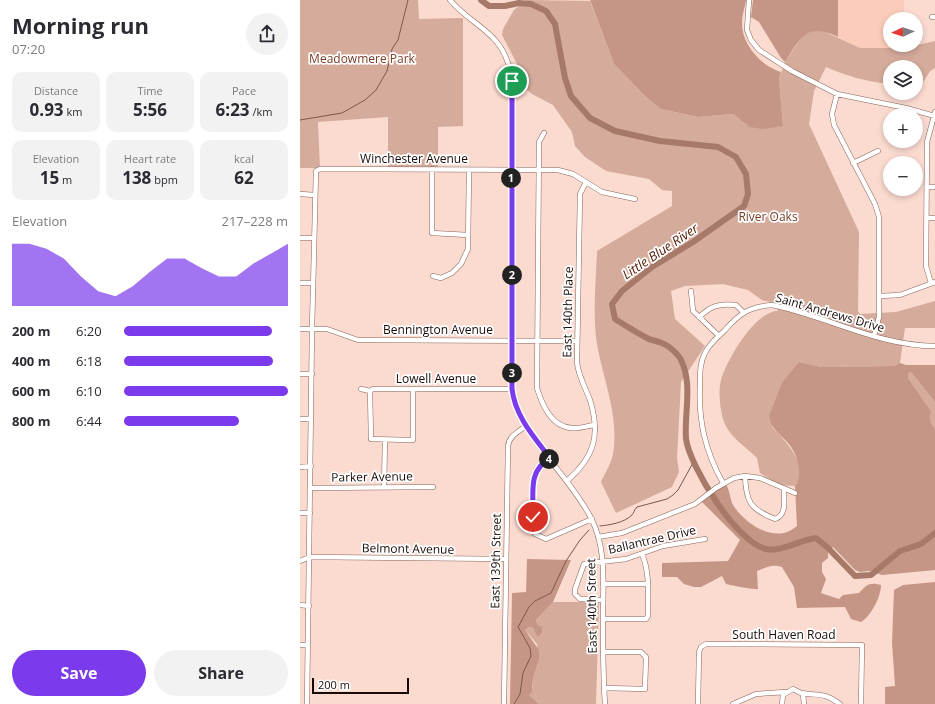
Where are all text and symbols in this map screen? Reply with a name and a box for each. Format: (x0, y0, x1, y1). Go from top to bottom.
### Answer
text: Morning run (12, 10, 149, 40)
north arrow (883, 12, 923, 52)
map controls (883, 12, 923, 196)
button: share (246, 13, 288, 55)
text: 07:20 (12, 40, 45, 58)
park label: Meadowmere Park (309, 50, 416, 67)
button: layers (883, 60, 923, 100)
pin (495, 64, 529, 98)
icon: arrive (501, 70, 523, 92)
text: Distance (34, 83, 78, 98)
text: Time (137, 83, 163, 98)
text: Pace (232, 83, 256, 98)
text: 0.93 (30, 98, 64, 121)
text: 5:56 (133, 98, 167, 121)
text: 6:23 (216, 98, 250, 121)
text: km (64, 104, 82, 119)
text: /km (250, 104, 272, 119)
button: + (883, 108, 923, 148)
street label: Winchester Avenue (360, 150, 468, 167)
text: Elevation (33, 151, 79, 166)
text: Heart rate (124, 151, 176, 166)
text: kcal (234, 151, 254, 166)
button: − (883, 156, 923, 196)
text: 15 (40, 166, 59, 189)
text: 138 (122, 166, 151, 189)
text: 62 (234, 166, 254, 189)
pin: 1 (501, 168, 521, 188)
text: 1 (508, 170, 514, 185)
text: m (59, 172, 72, 187)
text: bpm (151, 172, 178, 187)
park label: River Oaks (738, 208, 798, 225)
text: Elevation (12, 212, 67, 230)
text: 217–228 m (221, 212, 288, 230)
water label: Little Blue River (619, 218, 702, 283)
pin: 2 (502, 265, 522, 285)
street label: East 140th Place (558, 266, 577, 358)
text: 2 (509, 267, 515, 282)
street label: Saint Andrews Drive (774, 289, 887, 336)
street label: Bennington Avenue (383, 321, 493, 338)
text: 200 m (12, 322, 50, 340)
text: 6:20 (76, 322, 102, 340)
text: 400 m (12, 352, 50, 370)
text: 6:18 (76, 352, 102, 370)
pin: 3 (502, 363, 522, 383)
text: 3 (509, 365, 515, 380)
street label: Lowell Avenue (396, 370, 476, 387)
text: 600 m (12, 382, 50, 400)
text: 6:10 (76, 382, 102, 400)
text: 800 m (12, 412, 50, 430)
text: 6:44 (76, 412, 102, 430)
pin: 4 (539, 449, 559, 469)
text: 4 (546, 451, 552, 466)
street label: Parker Avenue (331, 467, 413, 486)
pin (516, 500, 550, 534)
icon: check (522, 506, 544, 528)
street label: East 139th Street (486, 513, 505, 609)
street label: Ballantrae Drive (606, 521, 698, 558)
street label: Belmont Avenue (362, 539, 455, 558)
street label: East 140th Street (582, 558, 601, 654)
street label: South Haven Road (732, 626, 836, 643)
button: Save (12, 650, 146, 696)
button: Share (154, 650, 288, 696)
scale bar (312, 676, 409, 695)
text: 200 m (318, 677, 350, 692)

